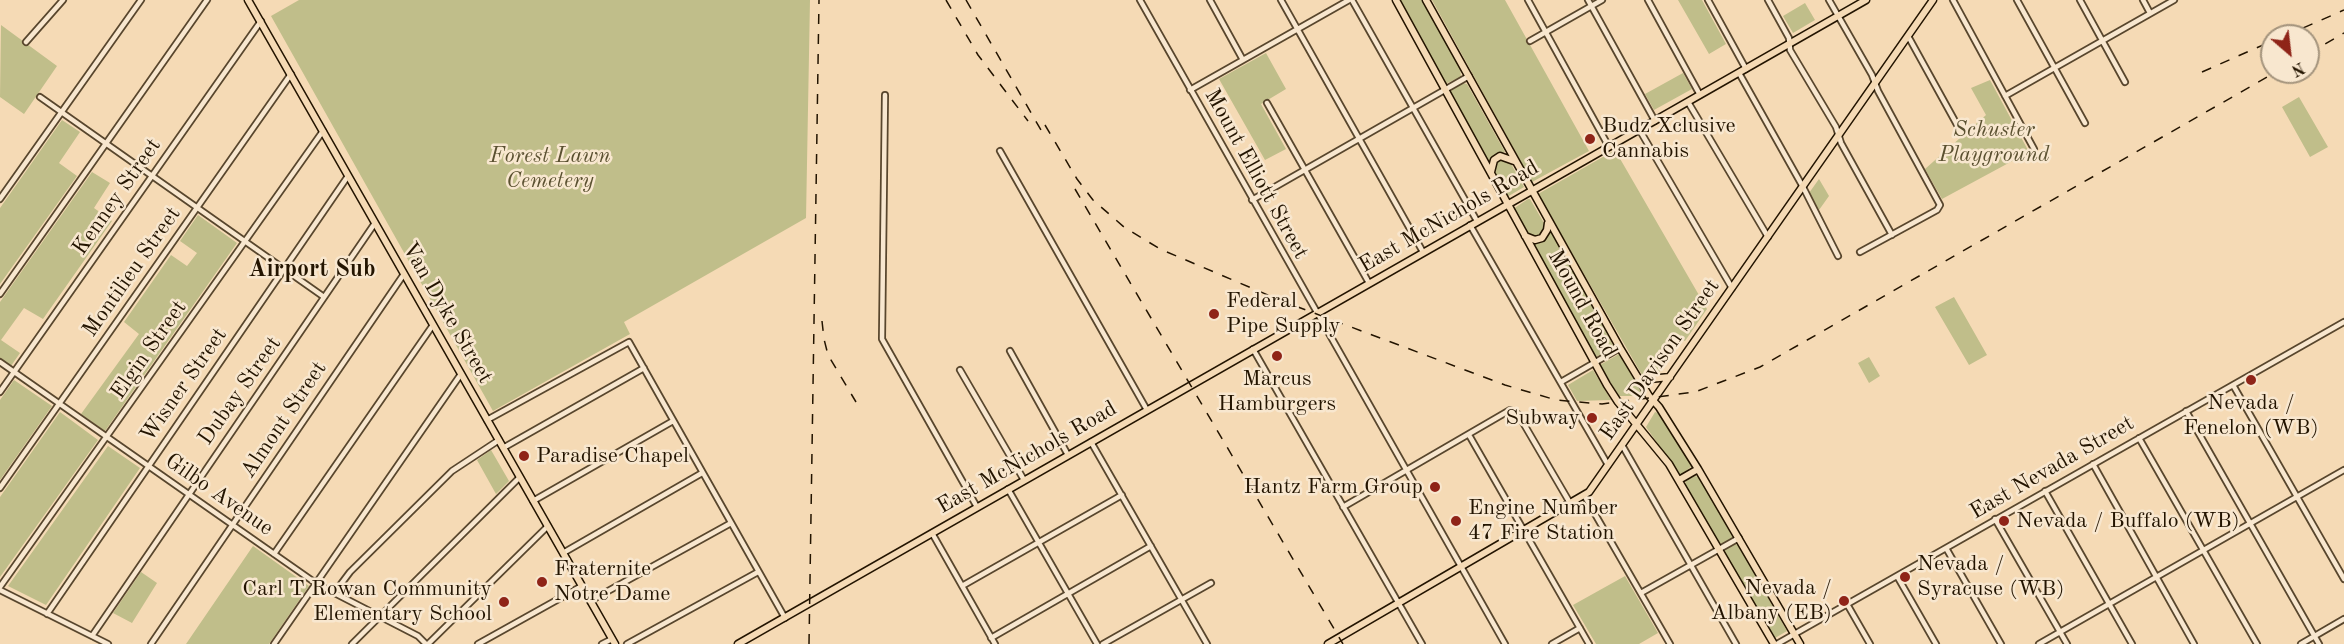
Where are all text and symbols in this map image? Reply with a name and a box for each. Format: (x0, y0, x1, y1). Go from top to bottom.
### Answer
north arrow (2260, 24, 2320, 84)
text: N (2288, 58, 2307, 78)
street label: Mount Elliott Street (1198, 84, 1314, 264)
place label: Budz Xclusive Cannabis (1602, 113, 1736, 164)
park label: Schuster Playground (1939, 117, 2049, 168)
marker: Budz Xclusive Cannabis (1583, 132, 1597, 146)
street label: Kenney Street (67, 133, 167, 261)
park label: Forest Lawn Cemetery (489, 143, 611, 194)
street label: East McNichols Road (1354, 155, 1544, 279)
street label: Montilieu Street (77, 202, 187, 342)
street label: Van Dyke Street (396, 238, 498, 388)
street label: Mound Road (1541, 245, 1623, 363)
district label: Airport Sub (248, 256, 376, 284)
street label: East Davison Street (1594, 274, 1726, 446)
place label: Federal Pipe Supply (1226, 288, 1340, 340)
street label: Elgin Street (105, 295, 193, 405)
marker: Federal Pipe Supply (1207, 307, 1221, 321)
street label: Wisner Street (135, 323, 233, 447)
street label: Dubay Street (193, 331, 287, 451)
marker: Marcus Hamburgers (1270, 349, 1284, 363)
street label: Almont Street (235, 357, 333, 483)
place label: Marcus Hamburgers (1218, 366, 1336, 418)
marker: Nevada / Fenelon (WB) (2244, 373, 2258, 387)
place label: Nevada / Fenelon (WB) (2183, 390, 2319, 442)
street label: East McNichols Road (932, 396, 1122, 520)
place label: Subway (1505, 405, 1580, 431)
street label: East Nevada Street (1965, 410, 2139, 526)
marker: Subway (1585, 411, 1599, 425)
place label: Paradise Chapel (536, 443, 689, 469)
street label: Gilbo Avenue (160, 448, 278, 542)
marker: Paradise Chapel (517, 449, 531, 463)
place label: Hantz Farm Group (1243, 474, 1423, 500)
marker: Hantz Farm Group (1428, 480, 1442, 494)
place label: Engine Number 47 Fire Station (1468, 495, 1618, 546)
place label: Nevada / Buffalo (WB) (2016, 508, 2240, 534)
marker: Engine Number 47 Fire Station (1449, 514, 1463, 528)
marker: Nevada / Buffalo (WB) (1997, 514, 2011, 528)
place label: Nevada / Syracuse (WB) (1917, 551, 2064, 602)
place label: Fraternite Notre Dame (554, 556, 670, 608)
marker: Nevada / Syracuse (WB) (1898, 570, 1912, 584)
marker: Fraternite Notre Dame (535, 575, 549, 589)
place label: Nevada / Albany (EB) (1711, 575, 1832, 626)
place label: Carl T Rowan Community Elementary School (242, 576, 492, 628)
marker: Nevada / Albany (EB) (1837, 594, 1851, 608)
marker: Carl T Rowan Community Elementary School (497, 595, 511, 609)

